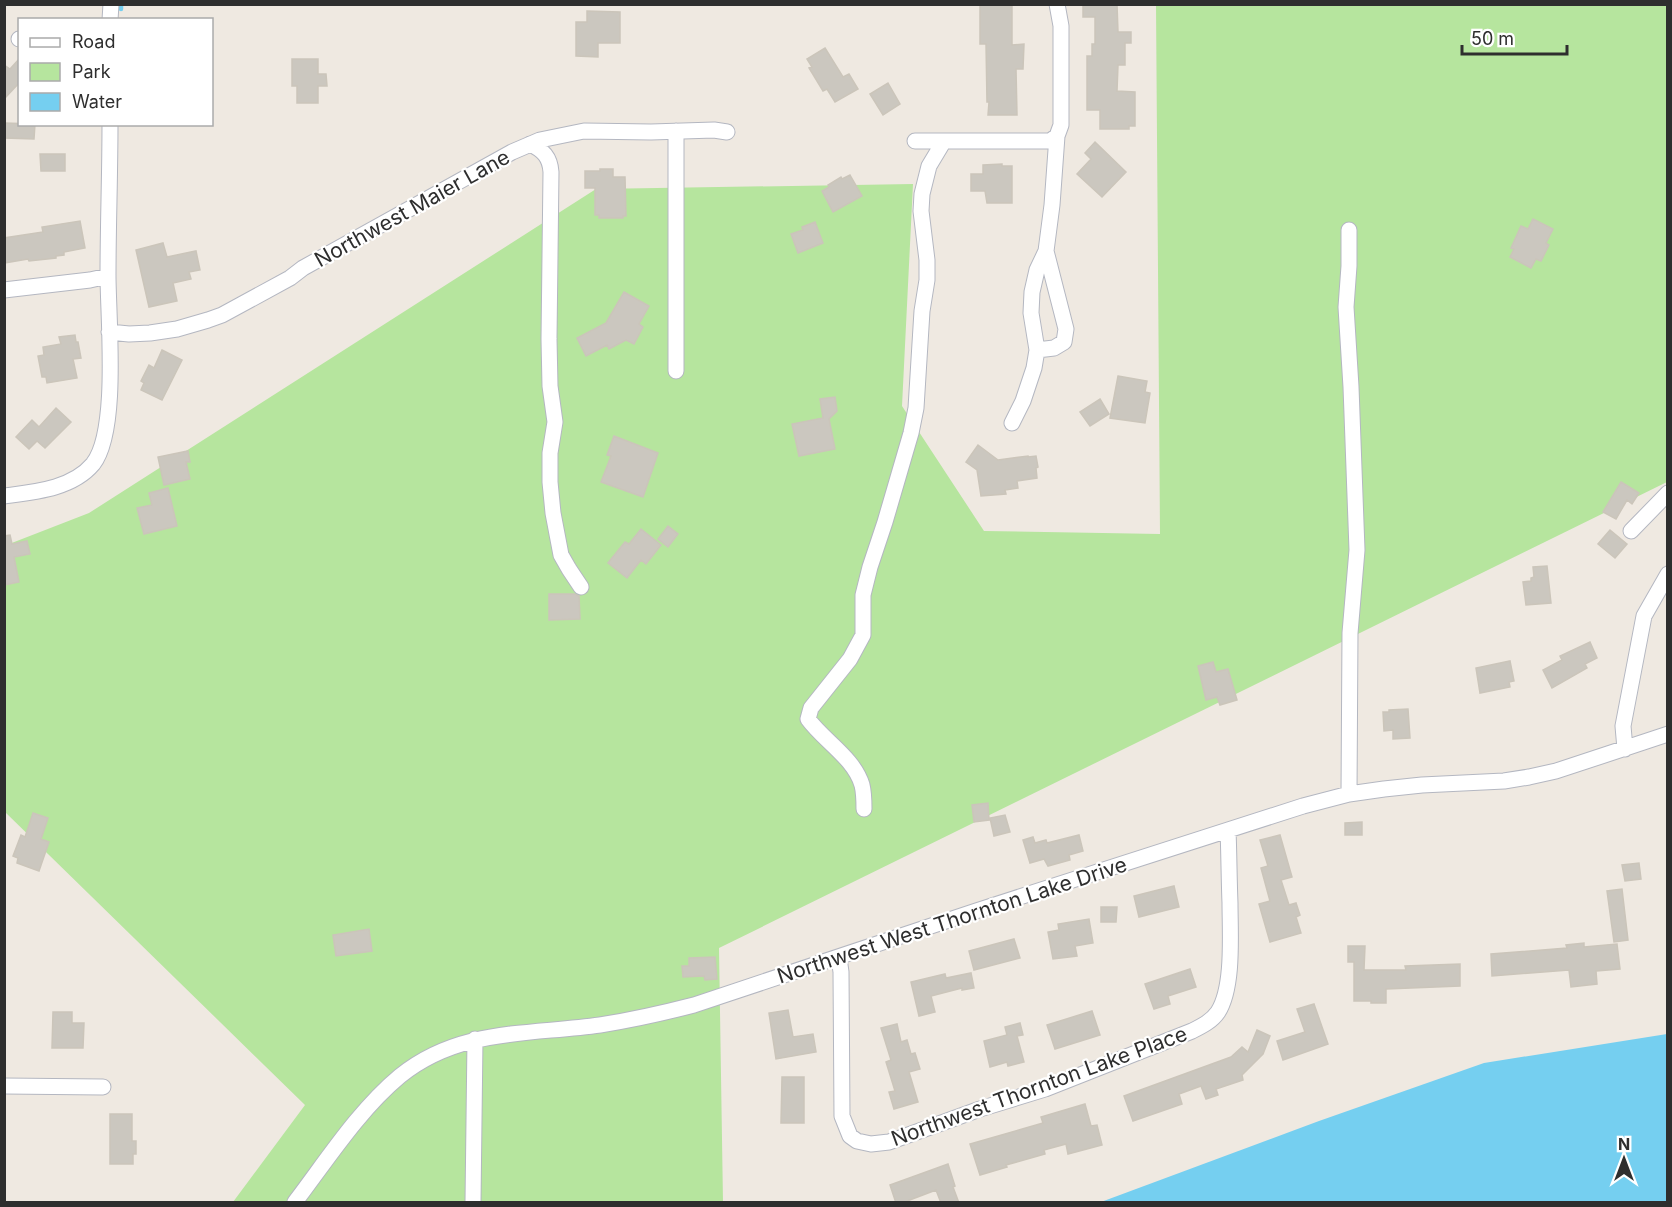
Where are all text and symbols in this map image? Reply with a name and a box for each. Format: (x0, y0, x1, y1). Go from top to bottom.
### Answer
legend (18, 18, 213, 126)
scale bar (1462, 18, 1567, 56)
text: 50 m (1471, 28, 1514, 49)
text: Road (72, 31, 115, 52)
text: Park (72, 61, 111, 82)
text: Water (72, 91, 122, 112)
street label: Northwest Maier Lane (310, 144, 514, 272)
street label: Northwest West Thornton Lake Drive (774, 852, 1130, 988)
street label: Northwest Thornton Lake Place (888, 1021, 1190, 1151)
north arrow (1594, 1129, 1654, 1189)
text: N (1618, 1134, 1630, 1154)

